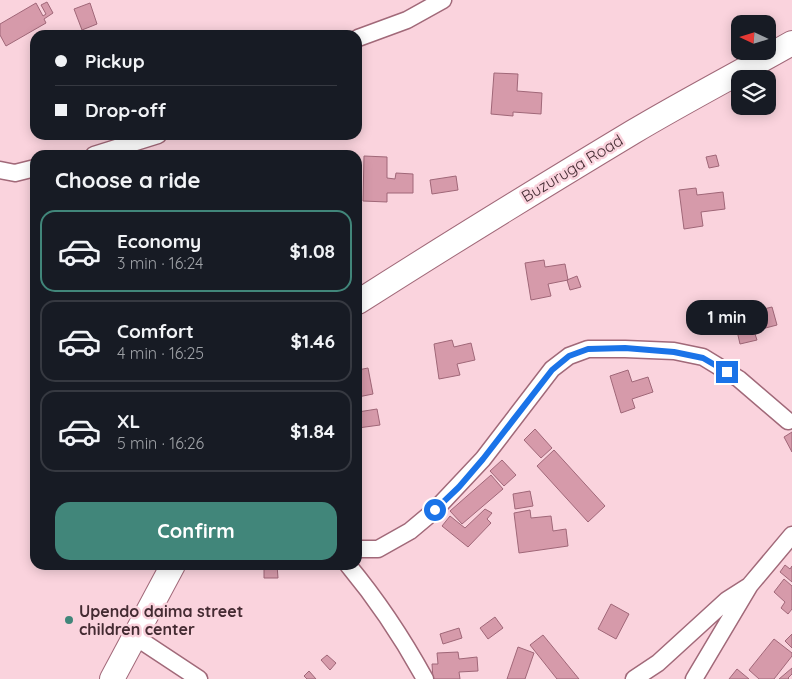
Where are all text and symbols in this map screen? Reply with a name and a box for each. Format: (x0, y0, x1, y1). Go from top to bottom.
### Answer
north arrow (731, 15, 776, 60)
map controls (731, 15, 776, 115)
text: Pickup (85, 49, 145, 73)
button: layers (731, 70, 776, 115)
text: Drop-off (85, 98, 166, 122)
street label: Buzuruga Road (518, 130, 626, 206)
text: Choose a ride (55, 166, 200, 194)
icon: car (57, 229, 102, 274)
text: Economy (117, 229, 201, 253)
text: $1.08 (289, 239, 335, 263)
text: 3 min · 16:24 (117, 253, 203, 273)
callout: 1 min (686, 300, 768, 334)
text: 1 min (708, 307, 746, 327)
icon: car (57, 319, 102, 364)
text: Comfort (117, 319, 194, 343)
text: $1.46 (290, 329, 335, 353)
text: 4 min · 16:25 (117, 343, 204, 363)
route end (716, 361, 738, 383)
icon: car (57, 409, 102, 454)
text: XL (117, 409, 140, 433)
text: $1.84 (290, 419, 335, 443)
text: 5 min · 16:26 (117, 433, 204, 453)
route start (424, 499, 446, 521)
button: Confirm (55, 502, 337, 560)
place label: Upendo daima street children center (79, 601, 243, 639)
marker: Upendo daima street children center (63, 614, 75, 626)

